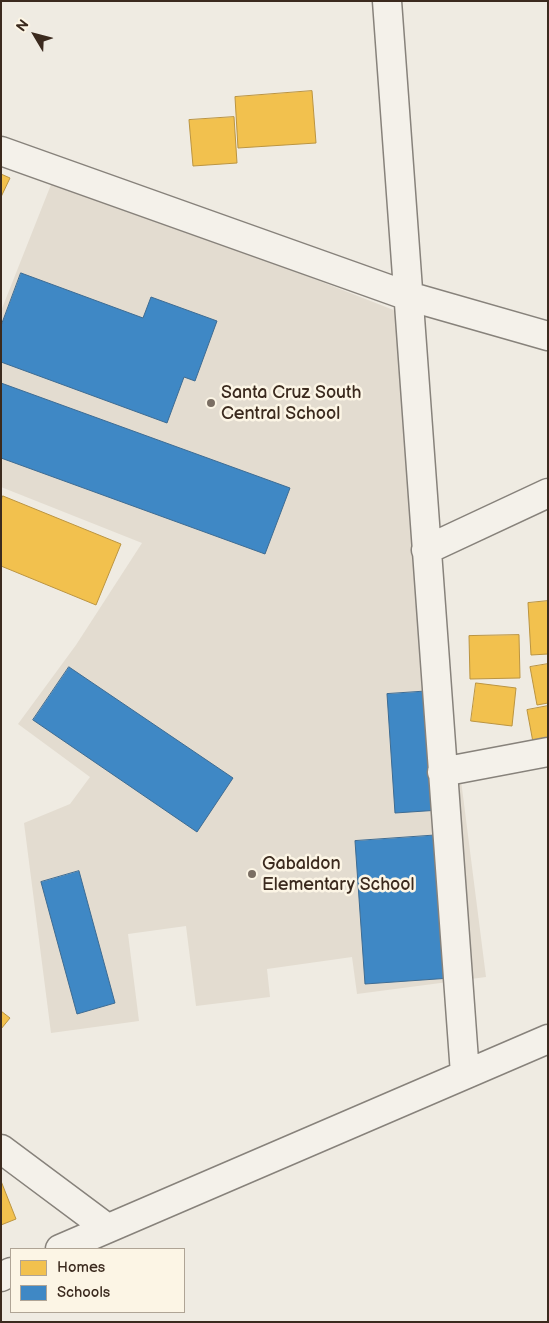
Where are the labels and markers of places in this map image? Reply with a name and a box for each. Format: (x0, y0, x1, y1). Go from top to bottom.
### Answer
place label: Santa Cruz South Central School (221, 382, 361, 424)
marker: Santa Cruz South Central School (205, 397, 217, 409)
place label: Gabaldon Elementary School (262, 853, 415, 896)
marker: Gabaldon Elementary School (246, 868, 258, 880)

